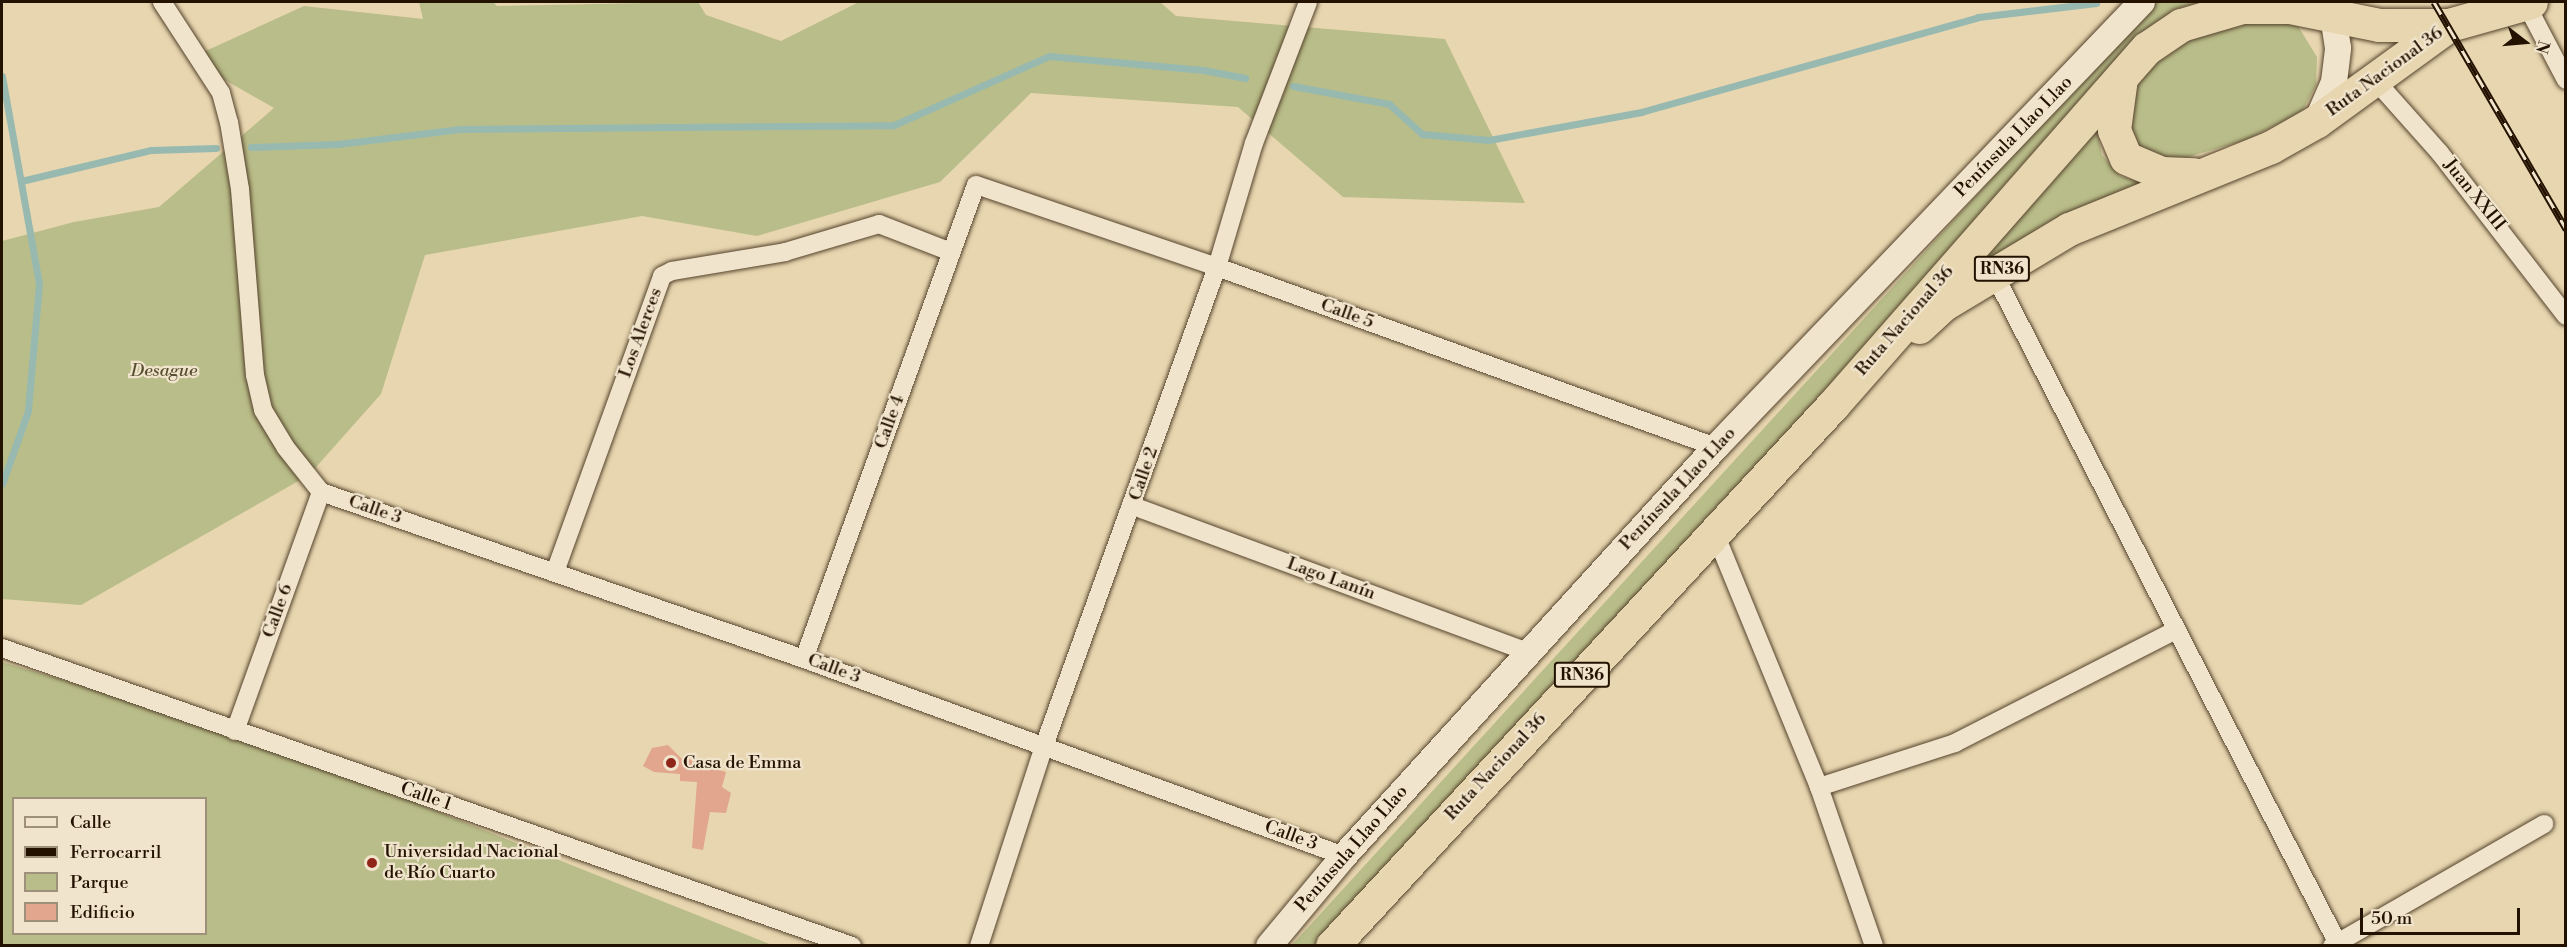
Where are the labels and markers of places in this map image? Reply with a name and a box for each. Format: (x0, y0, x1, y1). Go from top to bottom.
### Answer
place label: Casa de Emma (683, 752, 801, 774)
marker: Casa de Emma (664, 756, 678, 770)
place label: Universidad Nacional de Río Cuarto (384, 842, 559, 884)
marker: Universidad Nacional de Río Cuarto (365, 856, 379, 870)

